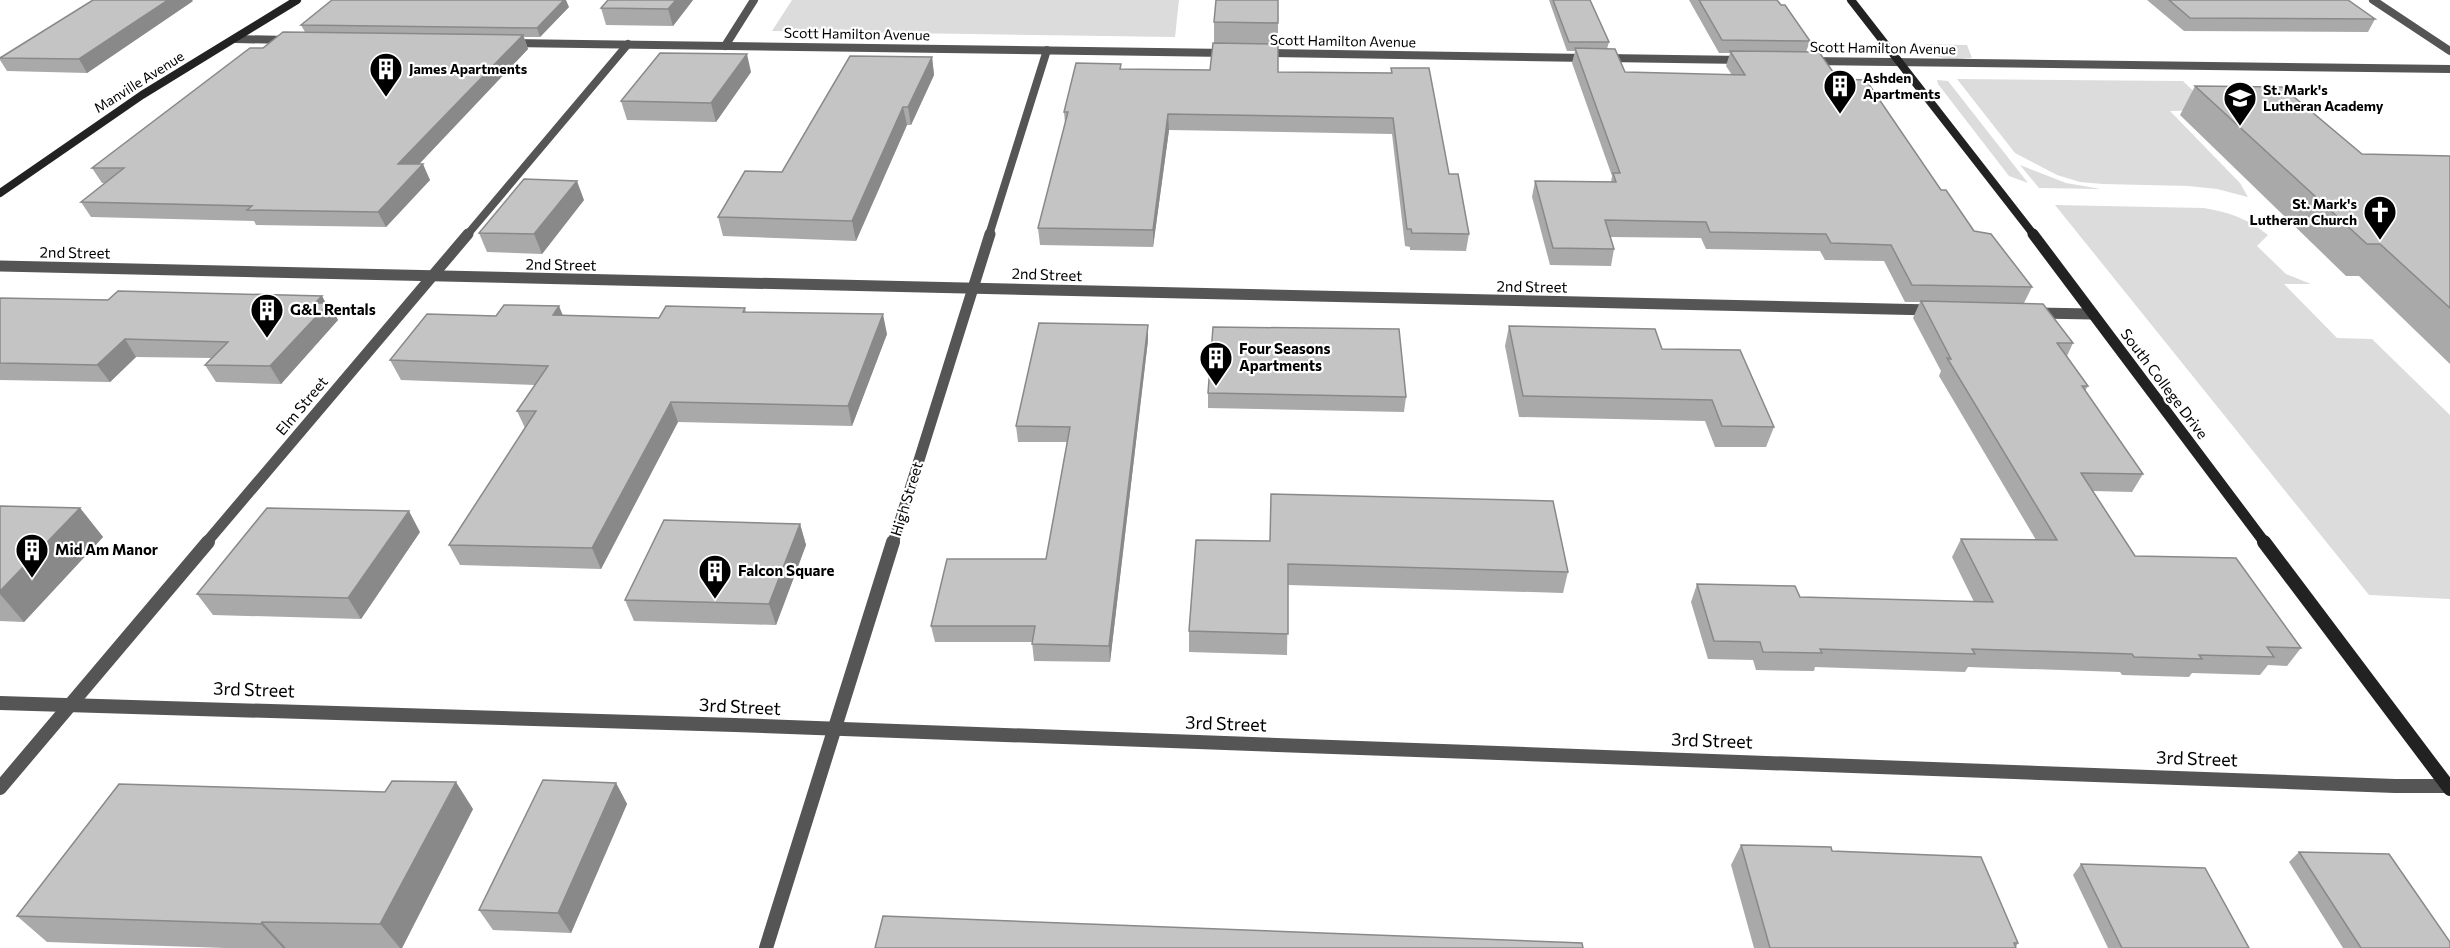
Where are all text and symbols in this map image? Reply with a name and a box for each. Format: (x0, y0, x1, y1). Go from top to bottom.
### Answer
street label: Scott Hamilton Avenue (784, 24, 930, 43)
street label: Scott Hamilton Avenue (1270, 31, 1416, 50)
street label: Scott Hamilton Avenue (1810, 38, 1956, 57)
street label: Manville Avenue (91, 47, 187, 116)
building icon: James Apartments (368, 51, 404, 98)
place label: James Apartments (409, 60, 528, 77)
building icon: Ashden Apartments (1822, 68, 1858, 115)
place label: Ashden Apartments (1863, 69, 1941, 102)
school or university icon: St. Mark's Lutheran Academy (2222, 80, 2258, 127)
place label: St. Mark's Lutheran Academy (2263, 81, 2384, 114)
church icon: St. Mark's Lutheran Church (2362, 194, 2398, 241)
place label: St. Mark's Lutheran Church (2250, 195, 2357, 228)
street label: 2nd Street (39, 242, 111, 262)
street label: 2nd Street (525, 254, 597, 274)
street label: 2nd Street (1011, 264, 1083, 284)
street label: 2nd Street (1496, 276, 1568, 296)
building icon: G&L Rentals (249, 292, 285, 339)
place label: G&L Rentals (290, 300, 376, 318)
street label: South College Drive (2117, 325, 2212, 442)
place label: Four Seasons Apartments (1239, 339, 1331, 374)
building icon: Four Seasons Apartments (1198, 340, 1234, 387)
street label: Elm Street (271, 372, 331, 438)
street label: High Street (886, 459, 926, 538)
building icon: Mid Am Manor (14, 532, 50, 579)
place label: Mid Am Manor (55, 540, 158, 558)
building icon: Falcon Square (697, 553, 733, 600)
place label: Falcon Square (738, 561, 834, 579)
street label: 3rd Street (213, 677, 295, 701)
street label: 3rd Street (699, 693, 782, 719)
street label: 3rd Street (1185, 711, 1267, 735)
street label: 3rd Street (1671, 728, 1753, 752)
street label: 3rd Street (2156, 746, 2238, 770)

